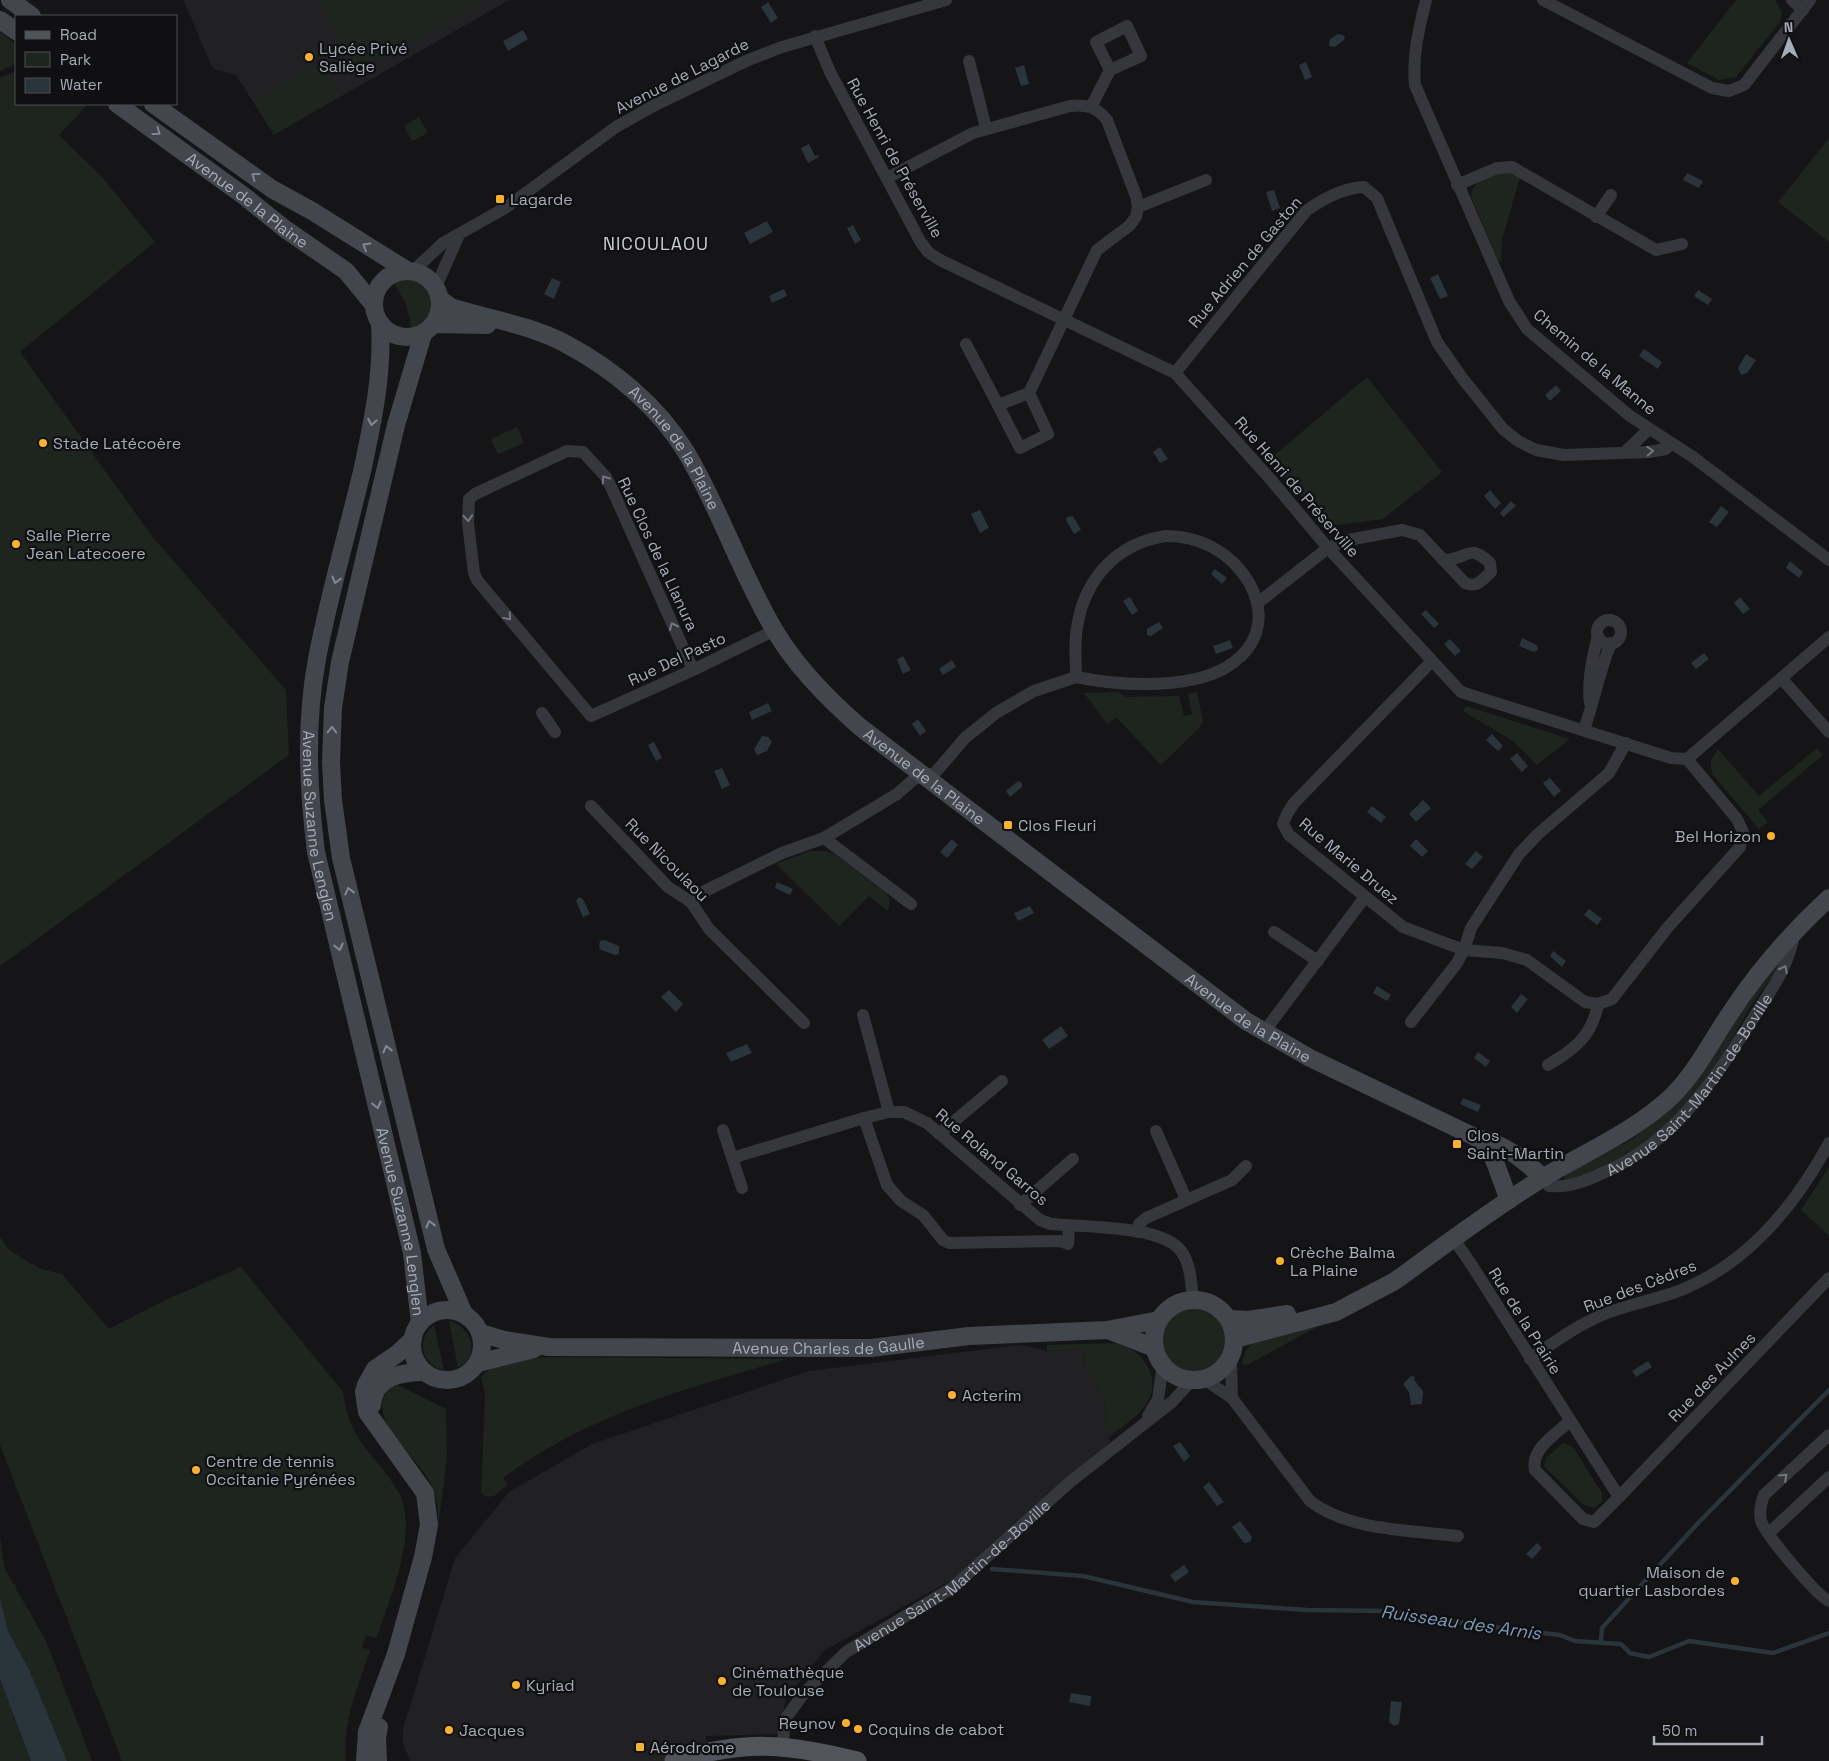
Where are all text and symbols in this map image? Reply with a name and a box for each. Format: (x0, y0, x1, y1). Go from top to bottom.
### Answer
legend (15, 15, 178, 105)
north arrow (1764, 15, 1814, 65)
text: N (1784, 18, 1794, 36)
text: Road (60, 25, 97, 44)
street label: Avenue de Lagarde (612, 33, 752, 119)
place label: Lycée Privé Saliège (319, 38, 407, 77)
text: Park (60, 50, 91, 69)
marker: Lycée Privé Saliège (303, 51, 315, 63)
street label: Rue Henri de Préserville (842, 74, 948, 242)
text: Water (60, 75, 103, 94)
one-way arrow (151, 127, 160, 135)
street label: Avenue de la Plaine (182, 147, 313, 253)
one-way arrow (251, 173, 260, 182)
place label: Lagarde (510, 189, 573, 210)
street label: Rue Adrien de Gaston (1184, 192, 1306, 332)
marker: Lagarde (494, 193, 506, 205)
district label: NICOULAOU (603, 232, 709, 255)
one-way arrow (363, 243, 372, 253)
street label: Chemin de la Manne (1529, 304, 1661, 420)
street label: Avenue de la Plaine (625, 381, 725, 513)
street label: Rue Henri de Préserville (1230, 412, 1364, 562)
one-way arrow (368, 418, 378, 426)
place label: Stade Latécoère (53, 433, 181, 454)
marker: Stade Latécoère (37, 437, 49, 449)
one-way arrow (1646, 446, 1654, 457)
street label: Rue Clos de la Llanura (613, 474, 703, 634)
one-way arrow (602, 475, 611, 485)
one-way arrow (462, 514, 473, 522)
place label: Salle Pierre Jean Latecoere (26, 525, 146, 564)
marker: Salle Pierre Jean Latecoere (10, 538, 22, 550)
one-way arrow (331, 576, 341, 584)
one-way arrow (502, 611, 511, 620)
one-way arrow (669, 622, 680, 631)
street label: Rue Del Pasto (625, 627, 729, 691)
street label: Avenue de la Plaine (860, 723, 990, 829)
one-way arrow (327, 726, 338, 734)
street label: Avenue Suzanne Lenglen (298, 730, 343, 923)
street label: Rue Marie Druez (1295, 813, 1403, 909)
street label: Rue Nicoulaou (621, 814, 713, 906)
place label: Clos Fleuri (1018, 815, 1096, 836)
marker: Clos Fleuri (1002, 819, 1014, 831)
place label: Bel Horizon (1675, 826, 1761, 847)
marker: Bel Horizon (1765, 830, 1777, 842)
one-way arrow (344, 887, 355, 896)
one-way arrow (333, 943, 343, 951)
one-way arrow (1778, 966, 1788, 975)
street label: Avenue de la Plaine (1181, 968, 1315, 1067)
street label: Avenue Saint-Martin-de-Boville (1603, 989, 1777, 1180)
one-way arrow (382, 1045, 393, 1054)
one-way arrow (371, 1101, 382, 1110)
street label: Rue Roland Garros (931, 1104, 1053, 1210)
street label: Avenue Suzanne Lenglen (372, 1125, 430, 1317)
place label: Clos Saint-Martin (1467, 1125, 1564, 1164)
marker: Clos Saint-Martin (1451, 1138, 1463, 1150)
one-way arrow (425, 1220, 436, 1229)
place label: Crèche Balma La Plaine (1290, 1242, 1395, 1281)
marker: Crèche Balma La Plaine (1274, 1255, 1286, 1267)
street label: Rue des Cèdres (1580, 1255, 1700, 1317)
street label: Rue de la Prairie (1484, 1263, 1566, 1379)
street label: Rue des Aulnes (1664, 1328, 1760, 1426)
street label: Avenue Charles de Gaulle (732, 1331, 926, 1359)
place label: Acterim (962, 1385, 1022, 1406)
marker: Acterim (946, 1389, 958, 1401)
place label: Centre de tennis Occitanie Pyrénées (206, 1451, 355, 1490)
marker: Centre de tennis Occitanie Pyrénées (190, 1464, 202, 1476)
one-way arrow (1778, 1474, 1787, 1483)
street label: Avenue Saint-Martin-de-Boville (849, 1494, 1055, 1656)
place label: Maison de quartier Lasbordes (1578, 1562, 1725, 1601)
marker: Maison de quartier Lasbordes (1729, 1575, 1741, 1587)
water label: Ruisseau des Arnis (1380, 1599, 1543, 1645)
place label: Cinémathèque de Toulouse (732, 1662, 844, 1701)
place label: Kyriad (526, 1675, 575, 1696)
marker: Cinémathèque de Toulouse (716, 1675, 728, 1687)
marker: Kyriad (510, 1679, 522, 1691)
place label: Reynov (779, 1713, 836, 1734)
scale bar (1654, 1714, 1762, 1746)
marker: Reynov (840, 1717, 852, 1729)
place label: Coquins de cabot (868, 1719, 1004, 1740)
place label: Jacques (459, 1720, 525, 1741)
text: 50 m (1662, 1721, 1697, 1740)
marker: Coquins de cabot (852, 1723, 864, 1735)
marker: Jacques (443, 1724, 455, 1736)
place label: Aérodrome (650, 1737, 734, 1758)
marker: Aérodrome (634, 1741, 646, 1753)

